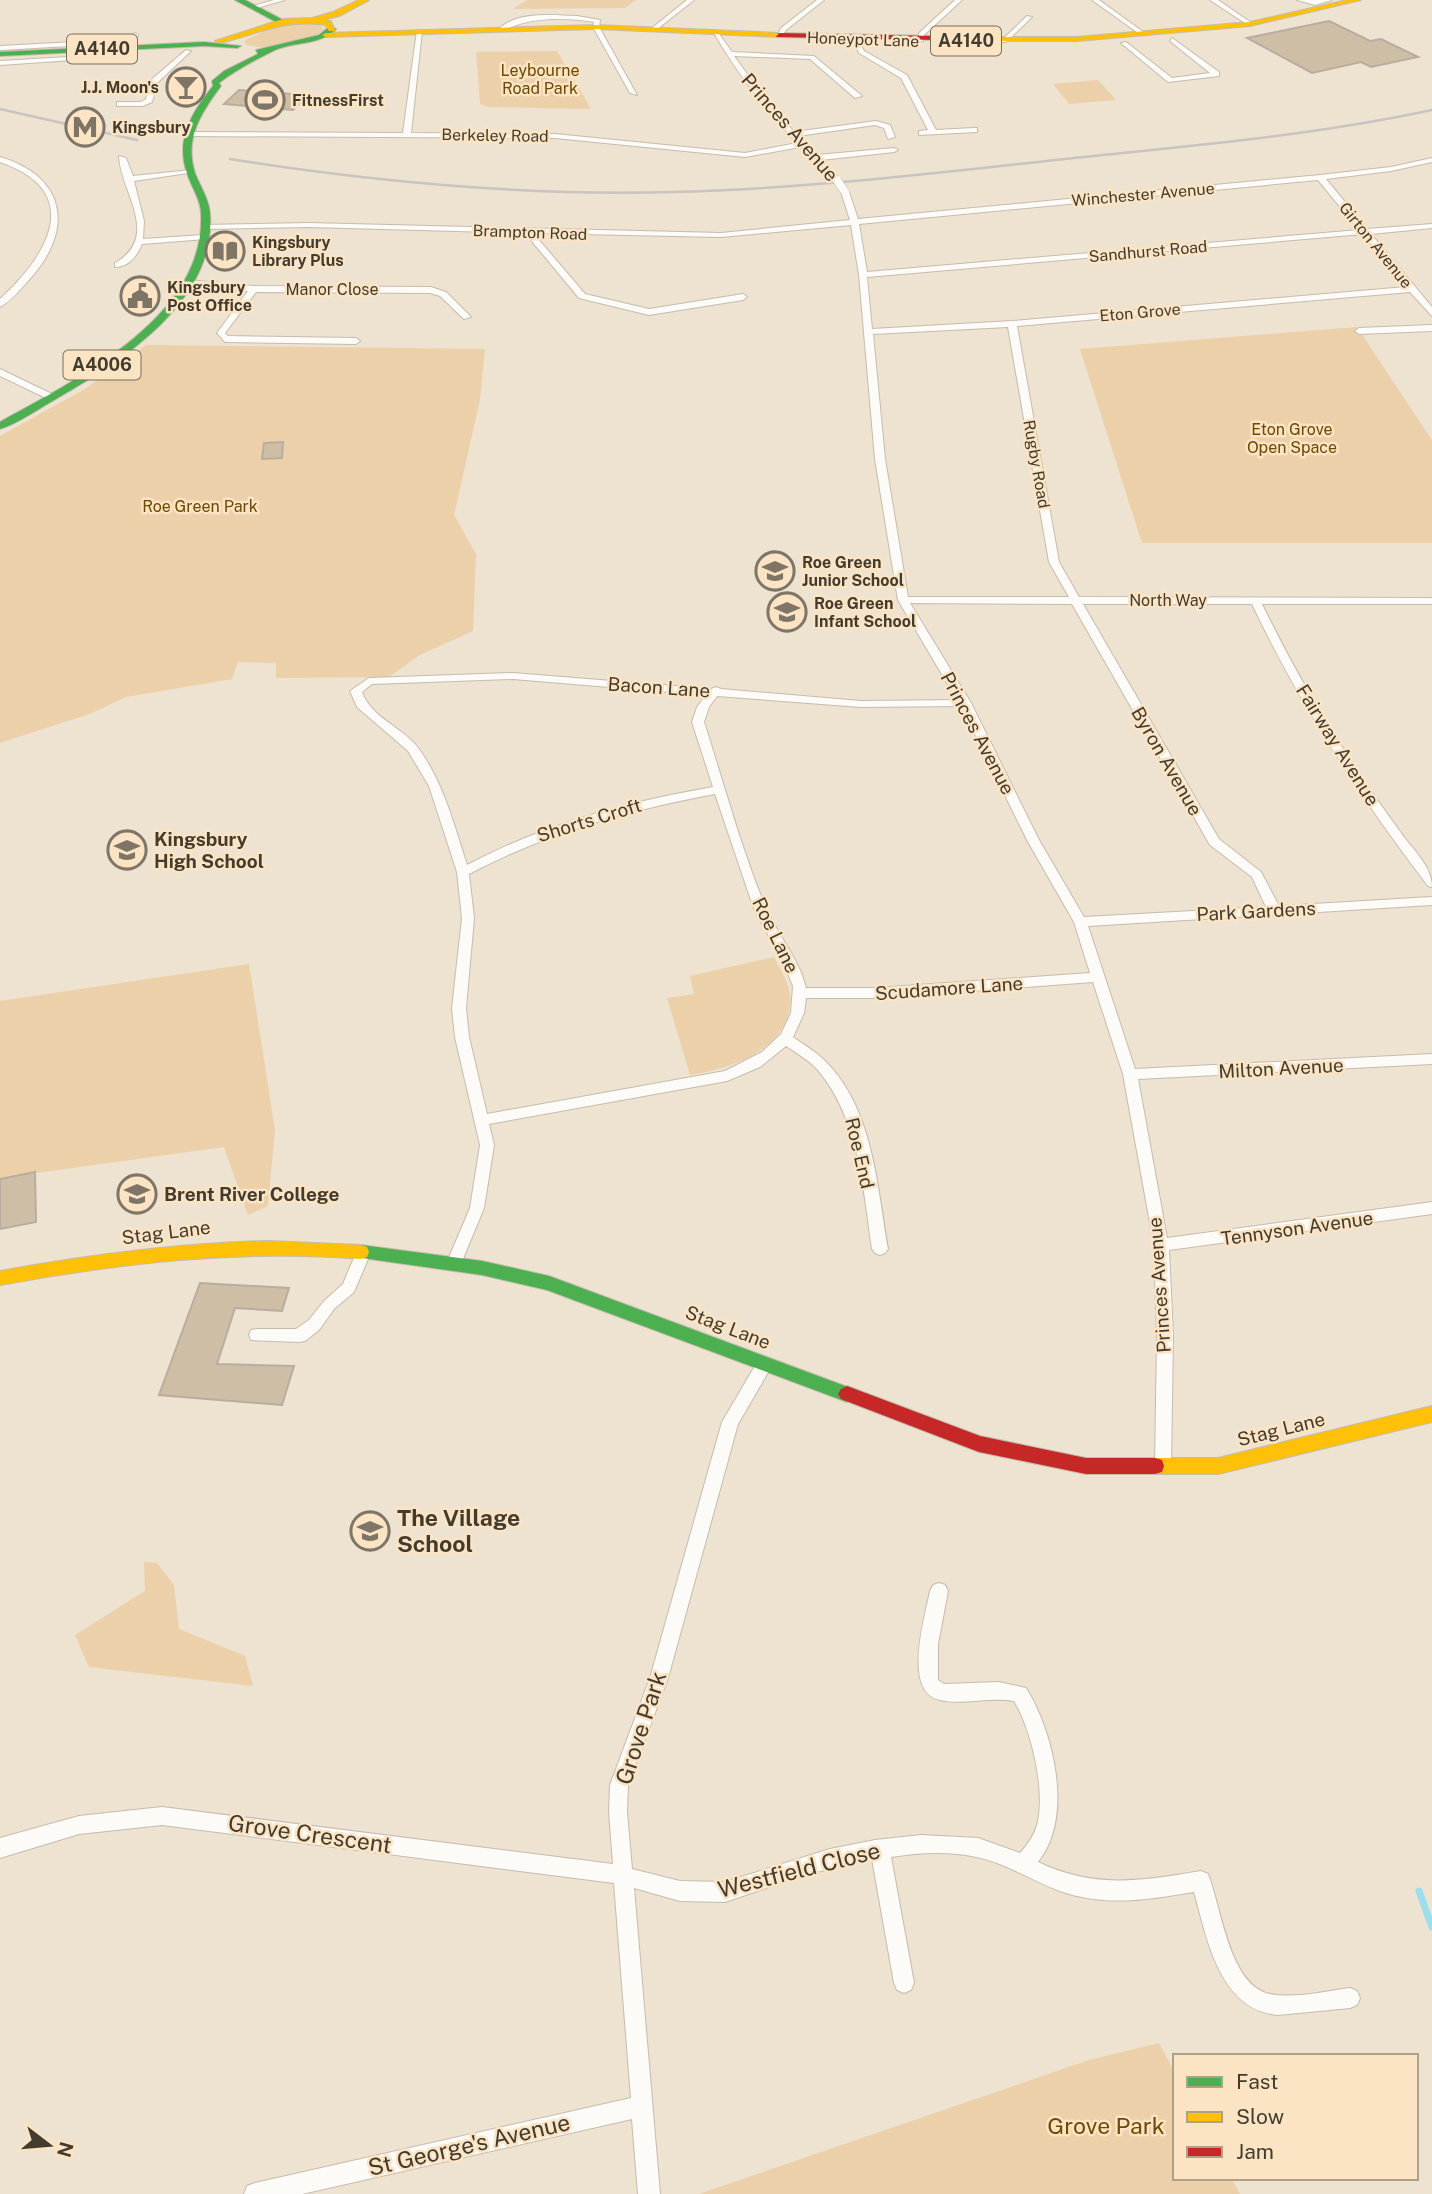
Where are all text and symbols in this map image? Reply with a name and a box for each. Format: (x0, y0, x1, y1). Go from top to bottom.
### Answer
road number: A4140 (931, 26, 1001, 56)
street label: Honeypot Lane (806, 28, 919, 51)
road number: A4140 (67, 34, 137, 64)
park label: Leybourne Road Park (501, 61, 579, 98)
bar icon: J.J. Moon's (165, 66, 207, 108)
street label: Princes Avenue (737, 69, 843, 185)
place label: J.J. Moon's (81, 78, 159, 97)
sports icon: FitnessFirst (244, 79, 286, 121)
place label: FitnessFirst (292, 91, 384, 110)
metro station icon: Kingsbury (64, 106, 106, 148)
place label: Kingsbury (112, 118, 191, 137)
street label: Berkeley Road (441, 125, 549, 146)
street label: Winchester Avenue (1071, 179, 1215, 210)
street label: Girton Avenue (1335, 199, 1416, 292)
street label: Brampton Road (472, 221, 588, 244)
library icon: Kingsbury Library Plus (204, 230, 246, 272)
place label: Kingsbury Library Plus (252, 233, 344, 270)
street label: Sandhurst Road (1088, 237, 1208, 266)
public building icon: Kingsbury Post Office (119, 275, 161, 317)
place label: Kingsbury Post Office (167, 278, 252, 315)
street label: Manor Close (285, 280, 379, 299)
street label: Eton Grove (1099, 299, 1181, 326)
road number: A4006 (64, 351, 140, 380)
street label: Rugby Road (1019, 418, 1054, 510)
park label: Eton Grove Open Space (1247, 420, 1337, 457)
park label: Roe Green Park (142, 497, 258, 516)
school or university icon: Roe Green Junior School (754, 550, 796, 592)
place label: Roe Green Junior School (802, 553, 904, 590)
school or university icon: Roe Green Infant School (766, 591, 808, 633)
street label: North Way (1129, 591, 1207, 610)
place label: Roe Green Infant School (814, 594, 916, 631)
street label: Princes Avenue (936, 668, 1020, 798)
street label: Bacon Lane (607, 672, 711, 702)
street label: Fairway Avenue (1292, 680, 1384, 810)
street label: Byron Avenue (1127, 703, 1207, 819)
street label: Shorts Croft (534, 794, 644, 846)
place label: Kingsbury High School (154, 828, 264, 872)
school or university icon: Kingsbury High School (106, 829, 148, 871)
street label: Roe Lane (748, 894, 804, 976)
street label: Park Gardens (1196, 897, 1316, 925)
street label: Scudamore Lane (874, 972, 1024, 1004)
street label: Milton Avenue (1218, 1054, 1344, 1082)
street label: Roe End (841, 1115, 879, 1191)
school or university icon: Brent River College (116, 1173, 158, 1215)
place label: Brent River College (164, 1183, 340, 1205)
street label: Tennyson Avenue (1219, 1206, 1375, 1250)
street label: Stag Lane (120, 1216, 212, 1248)
street label: Princes Avenue (1143, 1217, 1175, 1353)
street label: Stag Lane (682, 1301, 774, 1353)
street label: Stag Lane (1235, 1407, 1327, 1451)
place label: The Village School (397, 1504, 520, 1557)
school or university icon: The Village School (349, 1510, 391, 1552)
street label: Grove Park (610, 1668, 672, 1788)
street label: Grove Crescent (227, 1809, 393, 1858)
street label: Westfield Close (715, 1836, 883, 1903)
legend (1173, 2054, 1418, 2180)
text: Fast (1236, 2069, 1278, 2094)
text: Slow (1236, 2104, 1284, 2129)
street label: St George's Avenue (365, 2108, 573, 2181)
north arrow (14, 2110, 84, 2180)
park label: Grove Park (1047, 2112, 1165, 2139)
text: Jam (1236, 2139, 1274, 2164)
text: N (53, 2140, 78, 2160)

